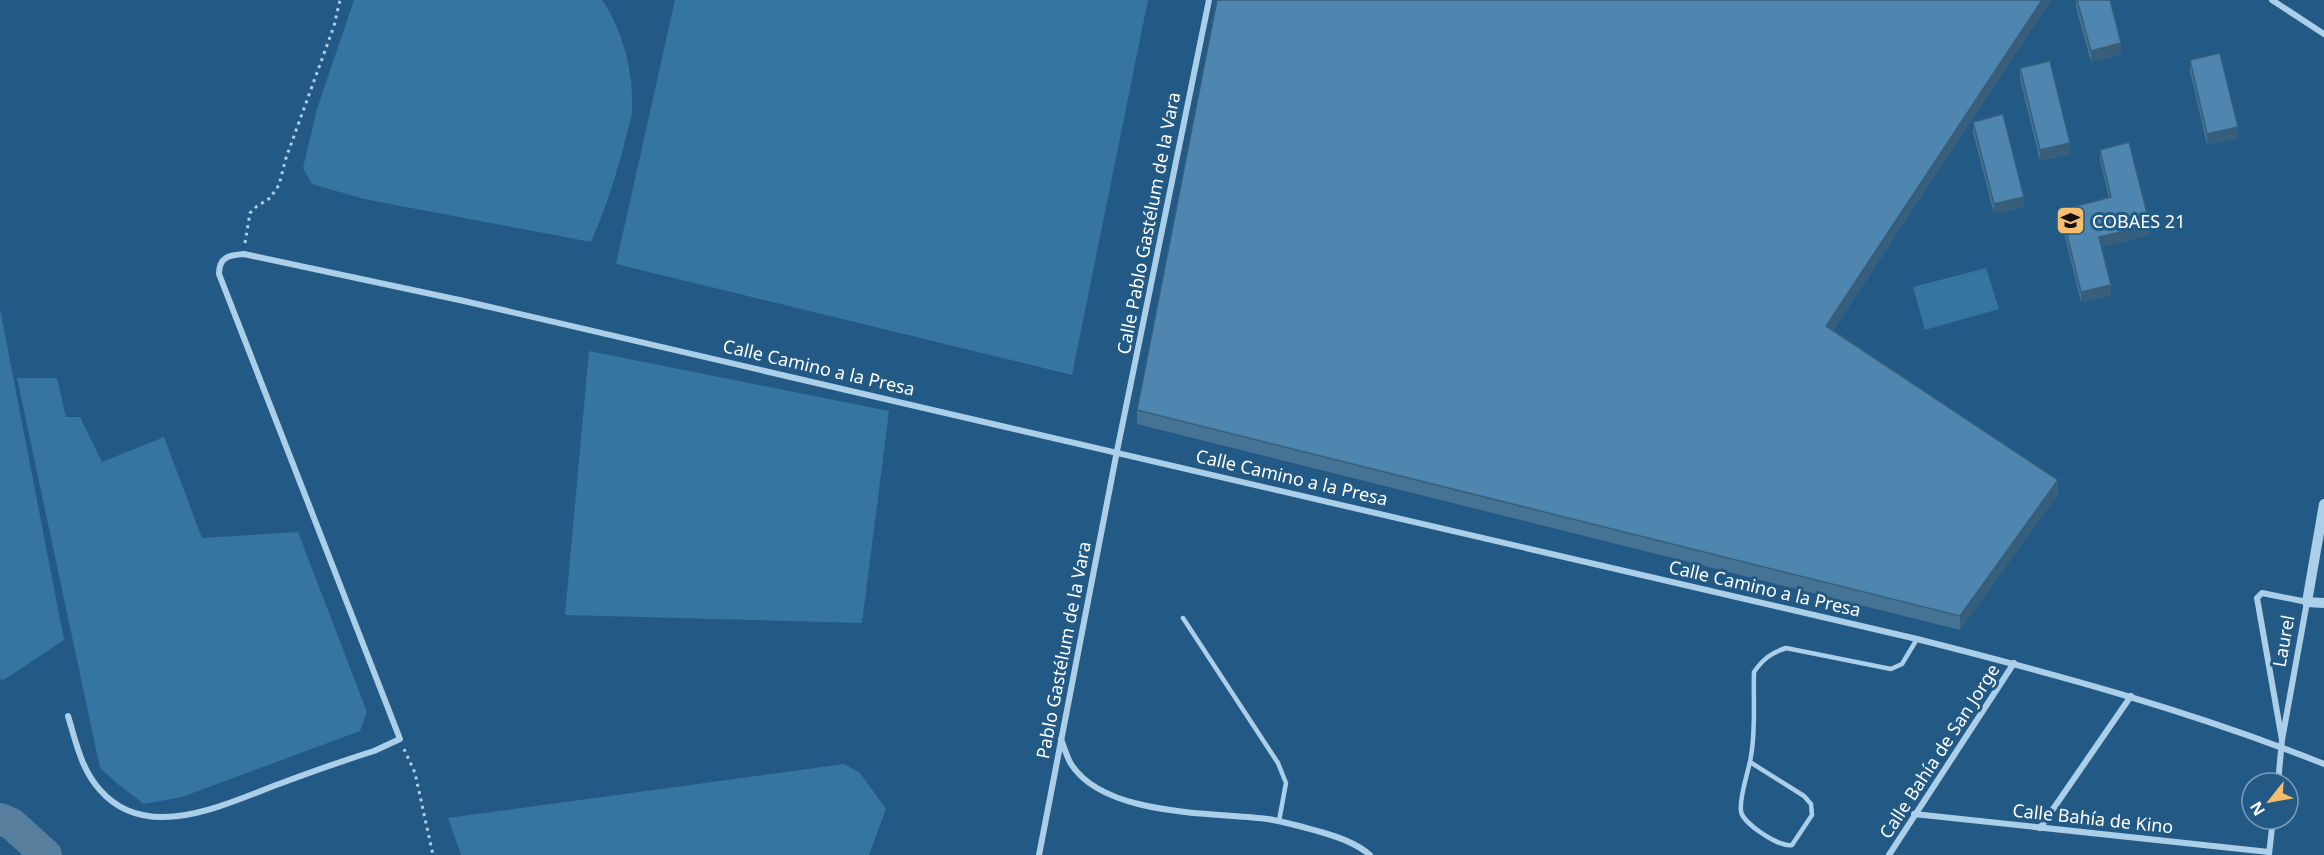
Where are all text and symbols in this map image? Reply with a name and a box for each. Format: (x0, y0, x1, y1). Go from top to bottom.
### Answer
street label: Calle Pablo Gastélum de la Vara (1111, 90, 1185, 356)
school or university icon: COBAES 21 (2055, 205, 2087, 237)
place label: COBAES 21 (2092, 209, 2185, 233)
street label: Calle Camino a la Presa (721, 333, 917, 401)
street label: Calle Camino a la Presa (1194, 443, 1390, 511)
street label: Pablo Gastélum de la Vara (1030, 539, 1096, 761)
street label: Calle Camino a la Presa (1667, 554, 1863, 622)
street label: Laurel (2267, 613, 2299, 669)
street label: Calle Bahía de San Jorge (1873, 659, 2005, 843)
north arrow (2240, 771, 2300, 831)
text: N (2244, 797, 2270, 820)
street label: Calle Bahía de Kino (2011, 798, 2175, 838)

